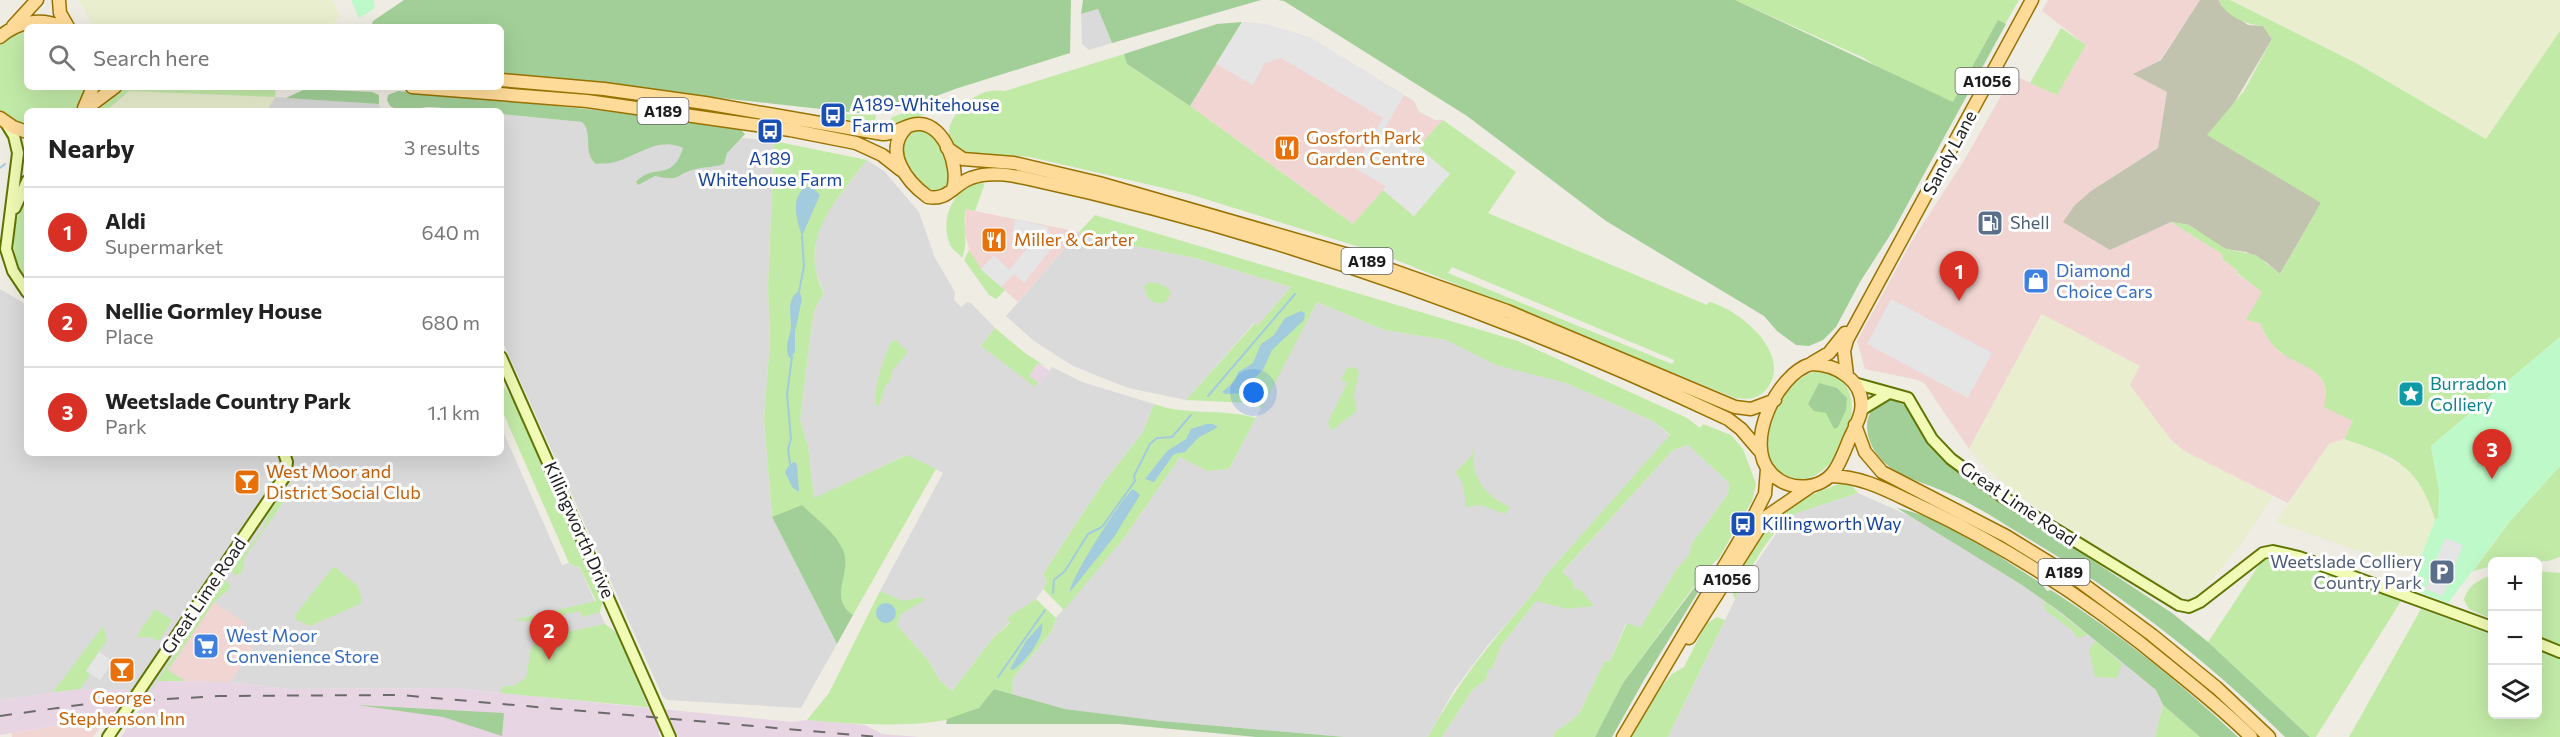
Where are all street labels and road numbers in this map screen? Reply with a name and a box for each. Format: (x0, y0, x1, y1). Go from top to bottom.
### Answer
road number: A1056 (1956, 68, 2018, 94)
road number: A189 (638, 98, 688, 124)
street label: Sandy Lane (1918, 106, 1981, 199)
road number: A189 (1342, 248, 1392, 274)
street label: Great Lime Road (1956, 456, 2081, 550)
street label: Killingworth Drive (540, 458, 620, 601)
street label: Great Lime Road (156, 533, 250, 658)
road number: A189 (2038, 559, 2090, 585)
road number: A1056 (1696, 566, 1758, 592)

